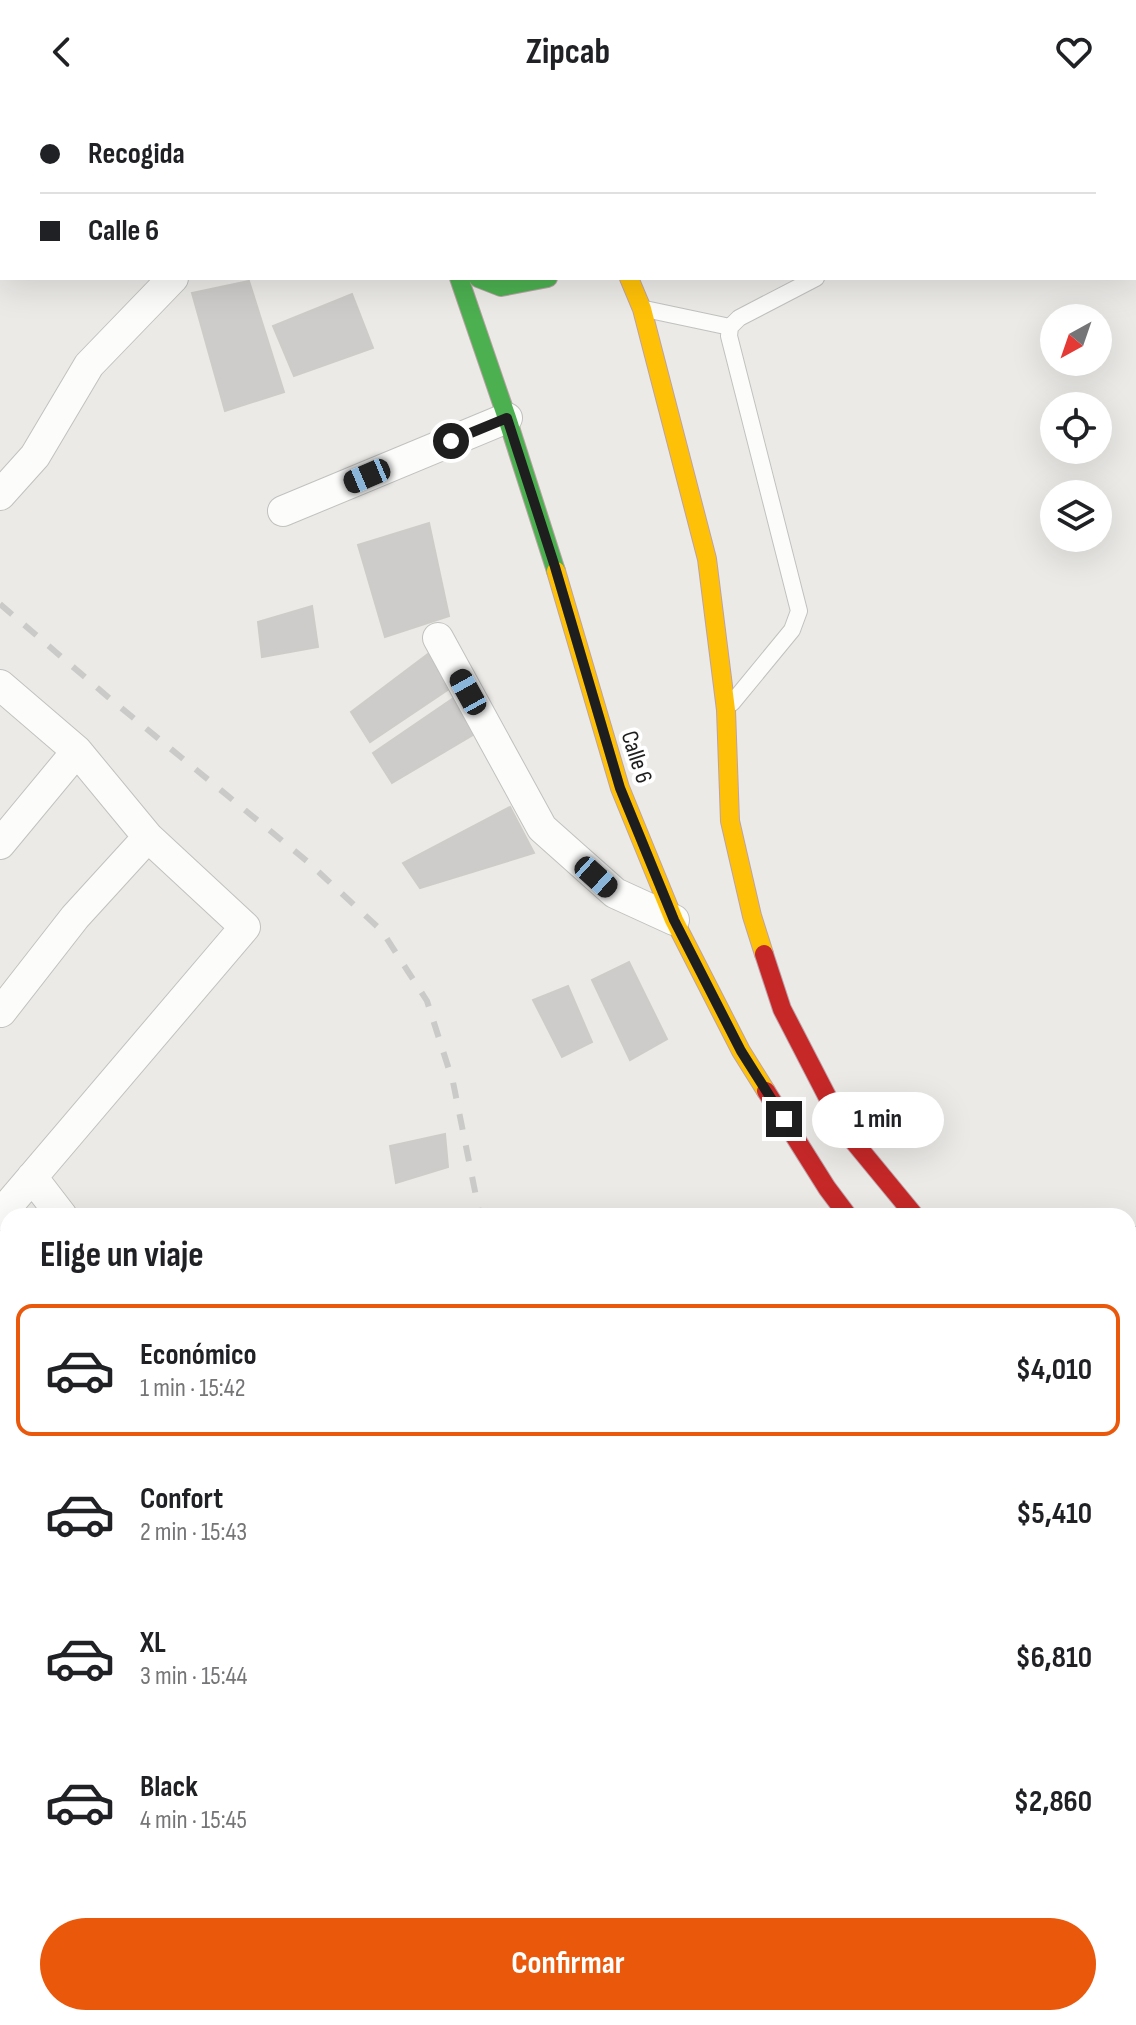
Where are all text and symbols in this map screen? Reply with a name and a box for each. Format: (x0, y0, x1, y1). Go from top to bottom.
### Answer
icon: back (40, 30, 84, 74)
icon: heart (1052, 30, 1096, 74)
text: Zipcab (526, 31, 610, 74)
text: Recogida (88, 136, 185, 172)
text: Calle 6 (88, 213, 159, 249)
north arrow (1040, 304, 1112, 376)
map controls (1040, 304, 1112, 552)
button: locate (1040, 392, 1112, 464)
route start (433, 423, 469, 459)
car (340, 456, 394, 496)
button: layers (1040, 480, 1112, 552)
car (446, 665, 490, 719)
street label: Calle 6 (614, 727, 659, 787)
car (570, 852, 622, 902)
callout: 1 min (812, 1091, 944, 1147)
route end (766, 1101, 802, 1137)
text: 1 min (854, 1104, 902, 1135)
text: Elige un viaje (40, 1234, 204, 1277)
icon: car (44, 1334, 116, 1406)
text: Económico (140, 1337, 257, 1373)
text: $4,010 (1016, 1352, 1092, 1388)
text: 1 min · 15:42 (140, 1373, 245, 1404)
icon: car (44, 1478, 116, 1550)
text: Confort (140, 1481, 223, 1517)
text: $5,410 (1016, 1496, 1092, 1532)
text: 2 min · 15:43 (140, 1517, 247, 1548)
icon: car (44, 1622, 116, 1694)
text: XL (140, 1625, 166, 1661)
text: $6,810 (1015, 1640, 1092, 1676)
text: 3 min · 15:44 (140, 1661, 247, 1692)
icon: car (44, 1766, 116, 1838)
text: Black (140, 1769, 198, 1805)
text: $2,860 (1014, 1784, 1092, 1820)
text: 4 min · 15:45 (140, 1805, 247, 1836)
button: Confirmar (40, 1918, 1096, 2010)

